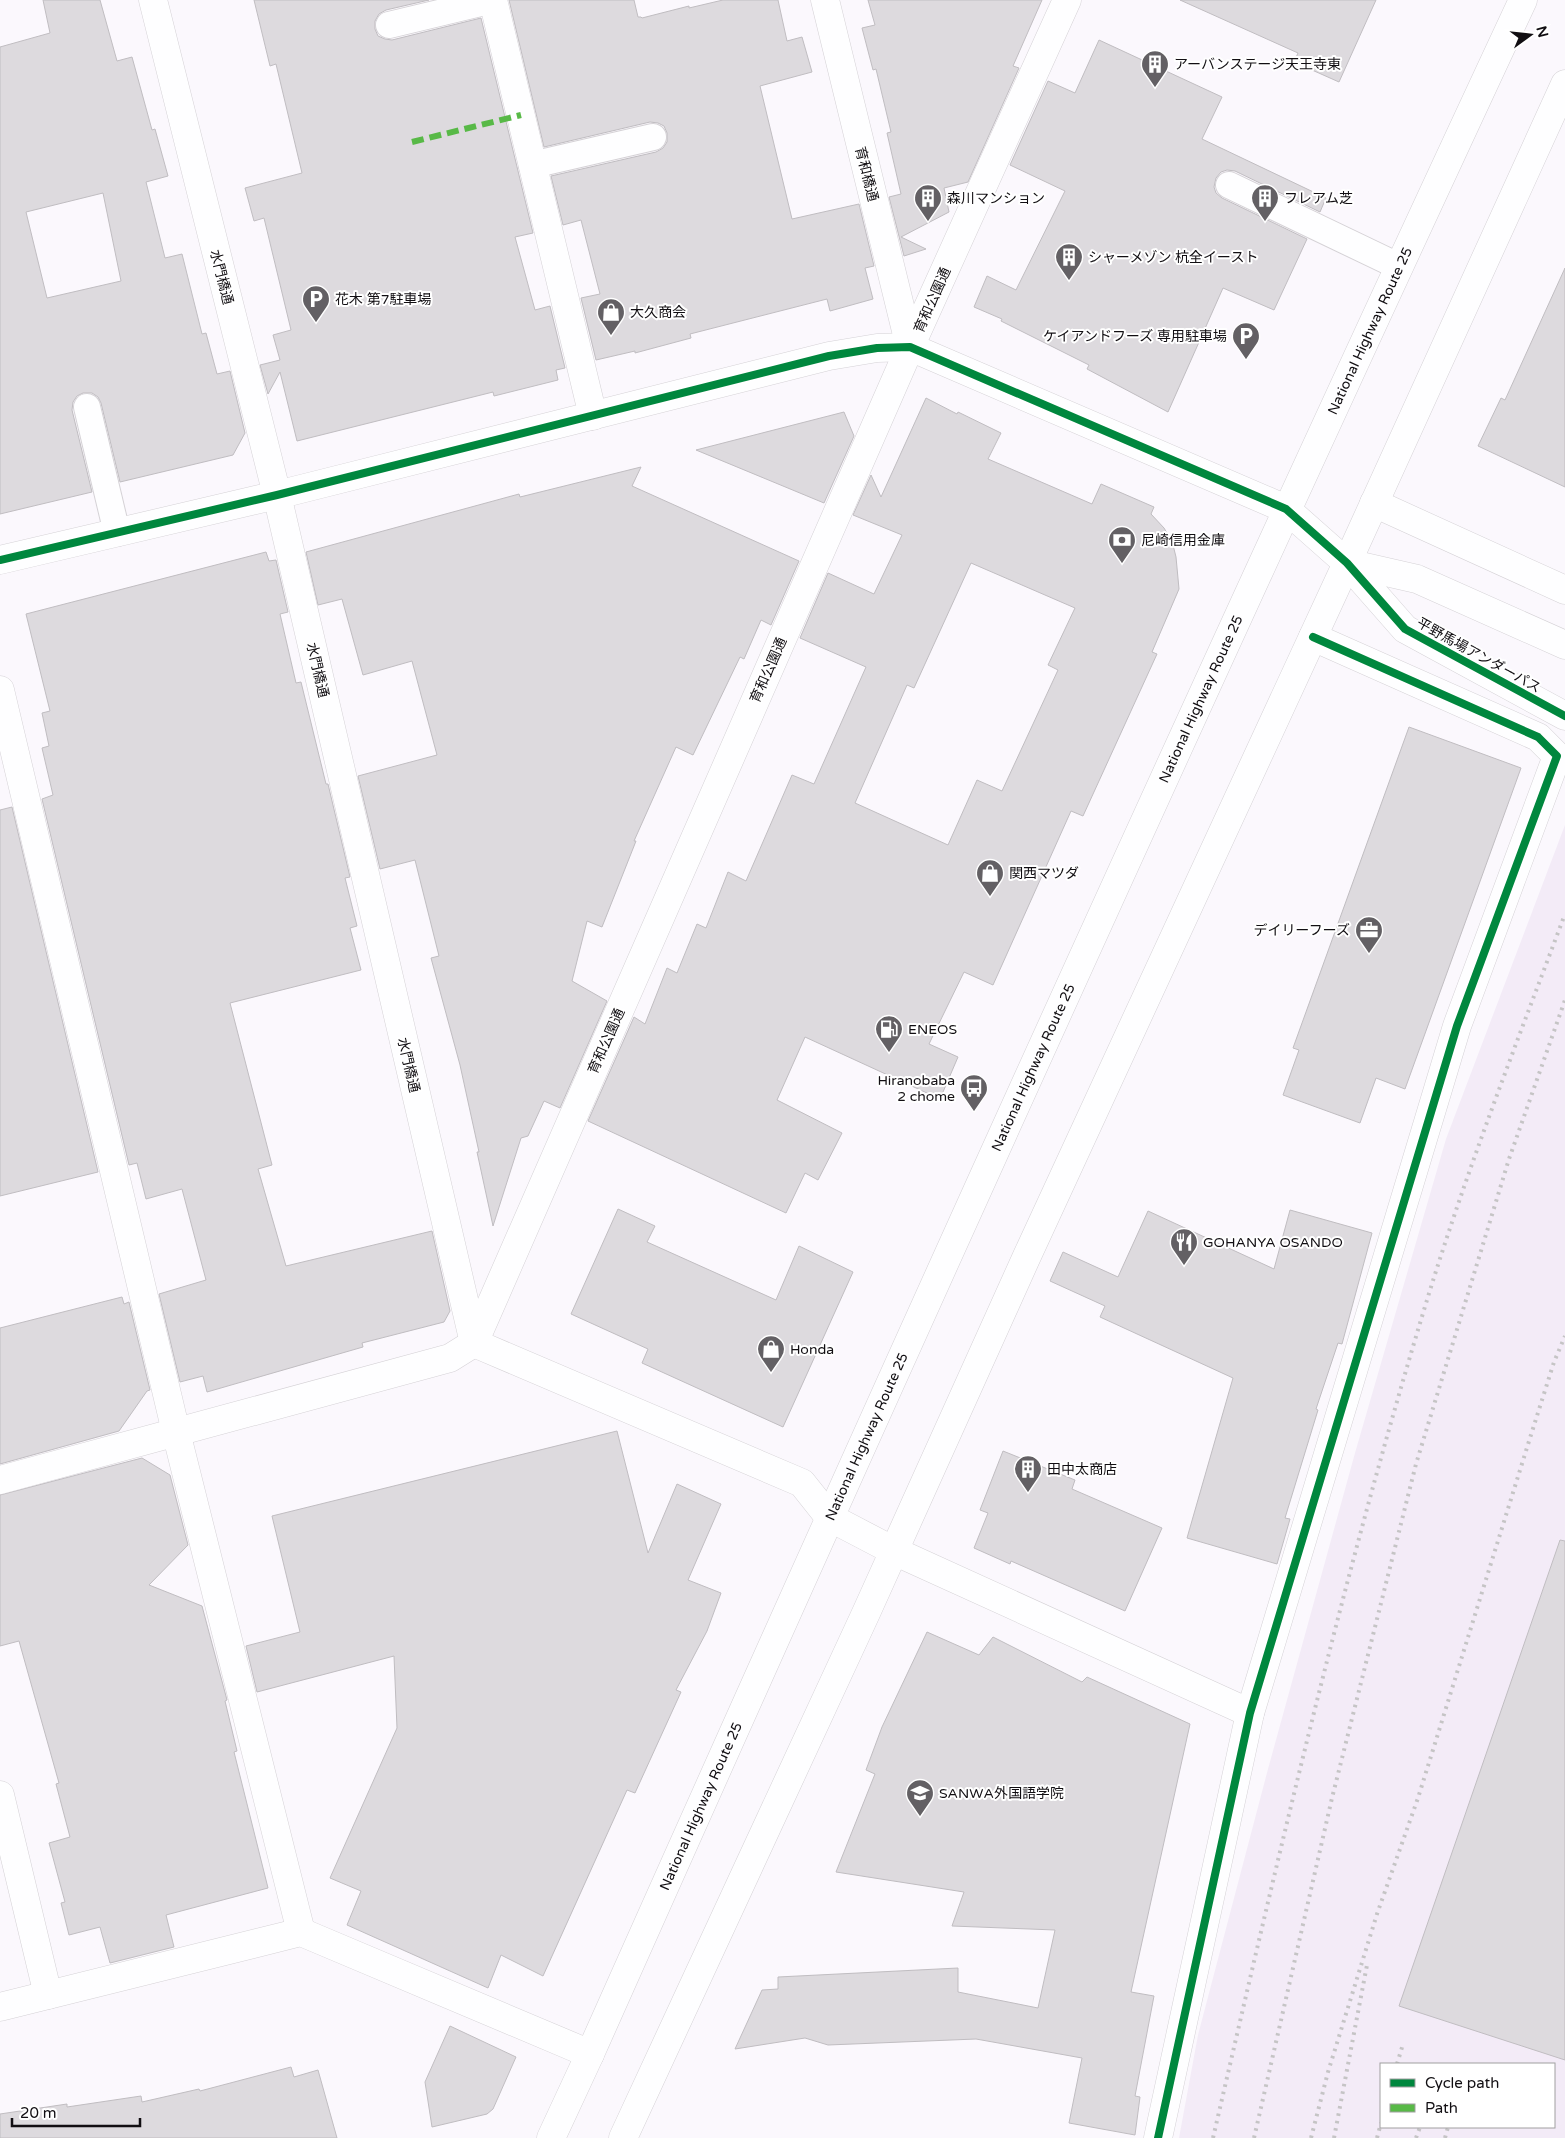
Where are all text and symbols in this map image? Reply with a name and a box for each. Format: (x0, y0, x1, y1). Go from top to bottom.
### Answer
north arrow (1505, 10, 1555, 60)
text: N (1532, 24, 1552, 39)
building icon: アーバンステージ天王寺東 (1140, 49, 1170, 88)
place label: アーバンステージ天王寺東 (1174, 56, 1341, 73)
street label: 育和橋通 (851, 145, 882, 203)
building icon: 森川マンション (913, 183, 943, 222)
building icon: フレアム芝 (1250, 183, 1280, 222)
place label: 森川マンション (947, 190, 1045, 207)
place label: フレアム芝 (1284, 190, 1353, 207)
building icon: シャーメゾン 杭全イースト (1054, 242, 1084, 281)
street label: National Highway Route 25 (1324, 245, 1416, 417)
street label: 水門橋通 (206, 248, 237, 306)
place label: シャーメゾン 杭全イースト (1088, 249, 1258, 266)
street label: 育和公園通 (910, 265, 954, 336)
parking icon: 花木 第7駐車場 (301, 284, 331, 323)
place label: 花木 第7駐車場 (335, 291, 431, 308)
shop icon: 大久商会 (596, 297, 626, 336)
place label: 大久商会 (630, 304, 686, 321)
parking icon: ケイアンドフーズ 専用駐車場 (1231, 321, 1261, 360)
place label: ケイアンドフーズ 専用駐車場 (1043, 328, 1227, 345)
bank icon: 尼崎信用金庫 (1107, 525, 1137, 564)
place label: 尼崎信用金庫 (1141, 532, 1225, 549)
street label: National Highway Route 25 (1155, 613, 1247, 786)
street label: 平野馬場アンダーパス (1414, 614, 1544, 697)
street label: 育和公園通 (746, 635, 790, 706)
street label: 水門橋通 (303, 641, 332, 699)
shop icon: 関西マツダ (975, 858, 1005, 897)
place label: 関西マツダ (1009, 865, 1079, 882)
office icon: デイリーフーズ (1354, 915, 1384, 954)
place label: デイリーフーズ (1254, 922, 1350, 939)
street label: National Highway Route 25 (988, 981, 1079, 1154)
street label: 育和公園通 (584, 1006, 628, 1077)
fuel station icon: ENEOS (874, 1014, 904, 1053)
place label: ENEOS (908, 1021, 957, 1038)
street label: 水門橋通 (394, 1036, 423, 1094)
place label: Hiranobaba 2 chome (877, 1072, 955, 1105)
bus stop icon: Hiranobaba 2 chome (959, 1073, 989, 1112)
restaurant icon: GOHANYA OSANDO (1169, 1227, 1199, 1266)
place label: GOHANYA OSANDO (1203, 1234, 1343, 1251)
shop icon: Honda (756, 1334, 786, 1373)
place label: Honda (790, 1341, 834, 1358)
street label: National Highway Route 25 (822, 1350, 912, 1523)
building icon: 田中太商店 (1013, 1454, 1043, 1493)
place label: 田中太商店 (1047, 1461, 1117, 1478)
street label: National Highway Route 25 (656, 1720, 746, 1893)
school or university icon: SANWA外国語学院 (905, 1778, 935, 1817)
place label: SANWA外国語学院 (939, 1785, 1064, 1802)
legend (1380, 2063, 1555, 2128)
text: Cycle path (1425, 2074, 1499, 2092)
scale bar (12, 2096, 140, 2128)
text: Path (1425, 2099, 1458, 2117)
text: 20 m (20, 2104, 57, 2122)

